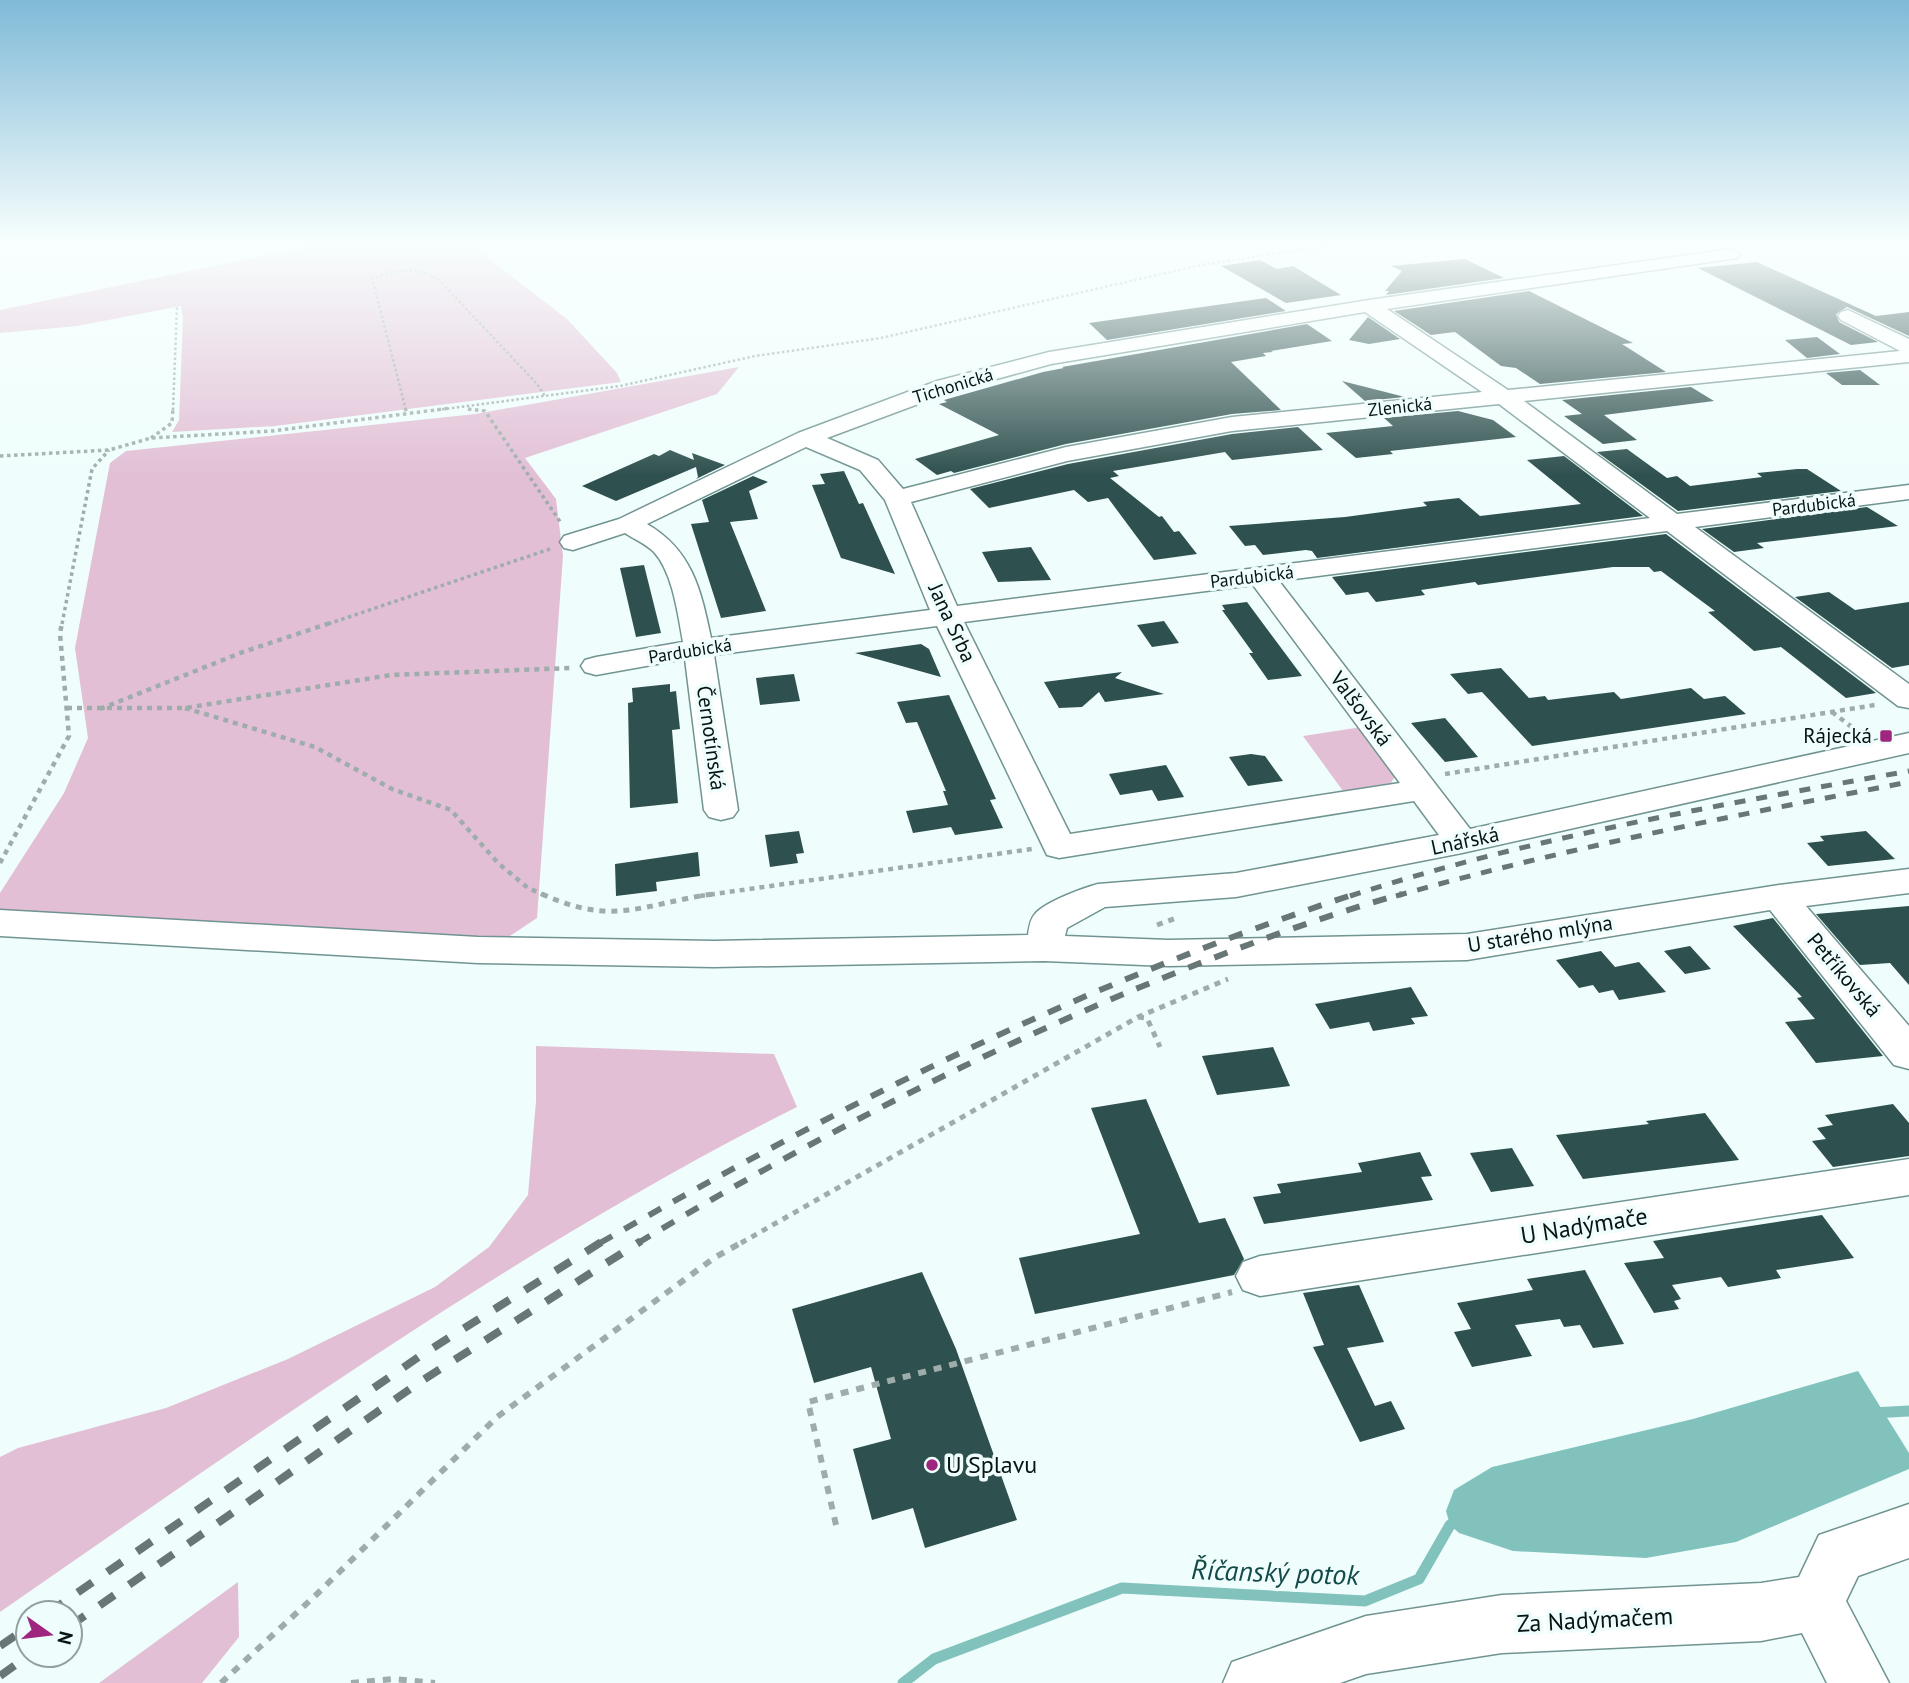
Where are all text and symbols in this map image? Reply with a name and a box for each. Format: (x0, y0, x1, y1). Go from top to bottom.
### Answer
street label: Tichonická (910, 362, 996, 409)
street label: Zlenická (1367, 392, 1433, 421)
street label: Pardubická (1771, 488, 1857, 521)
street label: Pardubická (1209, 560, 1295, 593)
street label: Jana Srba (922, 578, 982, 667)
street label: Pardubická (647, 633, 733, 668)
street label: Valšovská (1324, 665, 1398, 751)
street label: Černotínská (691, 684, 732, 792)
place label: Rájecká (1803, 722, 1872, 749)
marker: Rájecká (1878, 728, 1894, 744)
street label: Lnářská (1428, 820, 1501, 861)
street label: U starého mlýna (1465, 909, 1614, 958)
street label: Petříkovská (1801, 927, 1887, 1022)
street label: U Nadýmače (1518, 1200, 1650, 1251)
place label: U Splavu (946, 1449, 1037, 1480)
marker: U Splavu (924, 1457, 940, 1473)
water label: Říčanský potok (1190, 1550, 1361, 1593)
north arrow (14, 1599, 84, 1669)
street label: Za Nadýmačem (1516, 1600, 1674, 1639)
text: N (52, 1629, 79, 1647)

